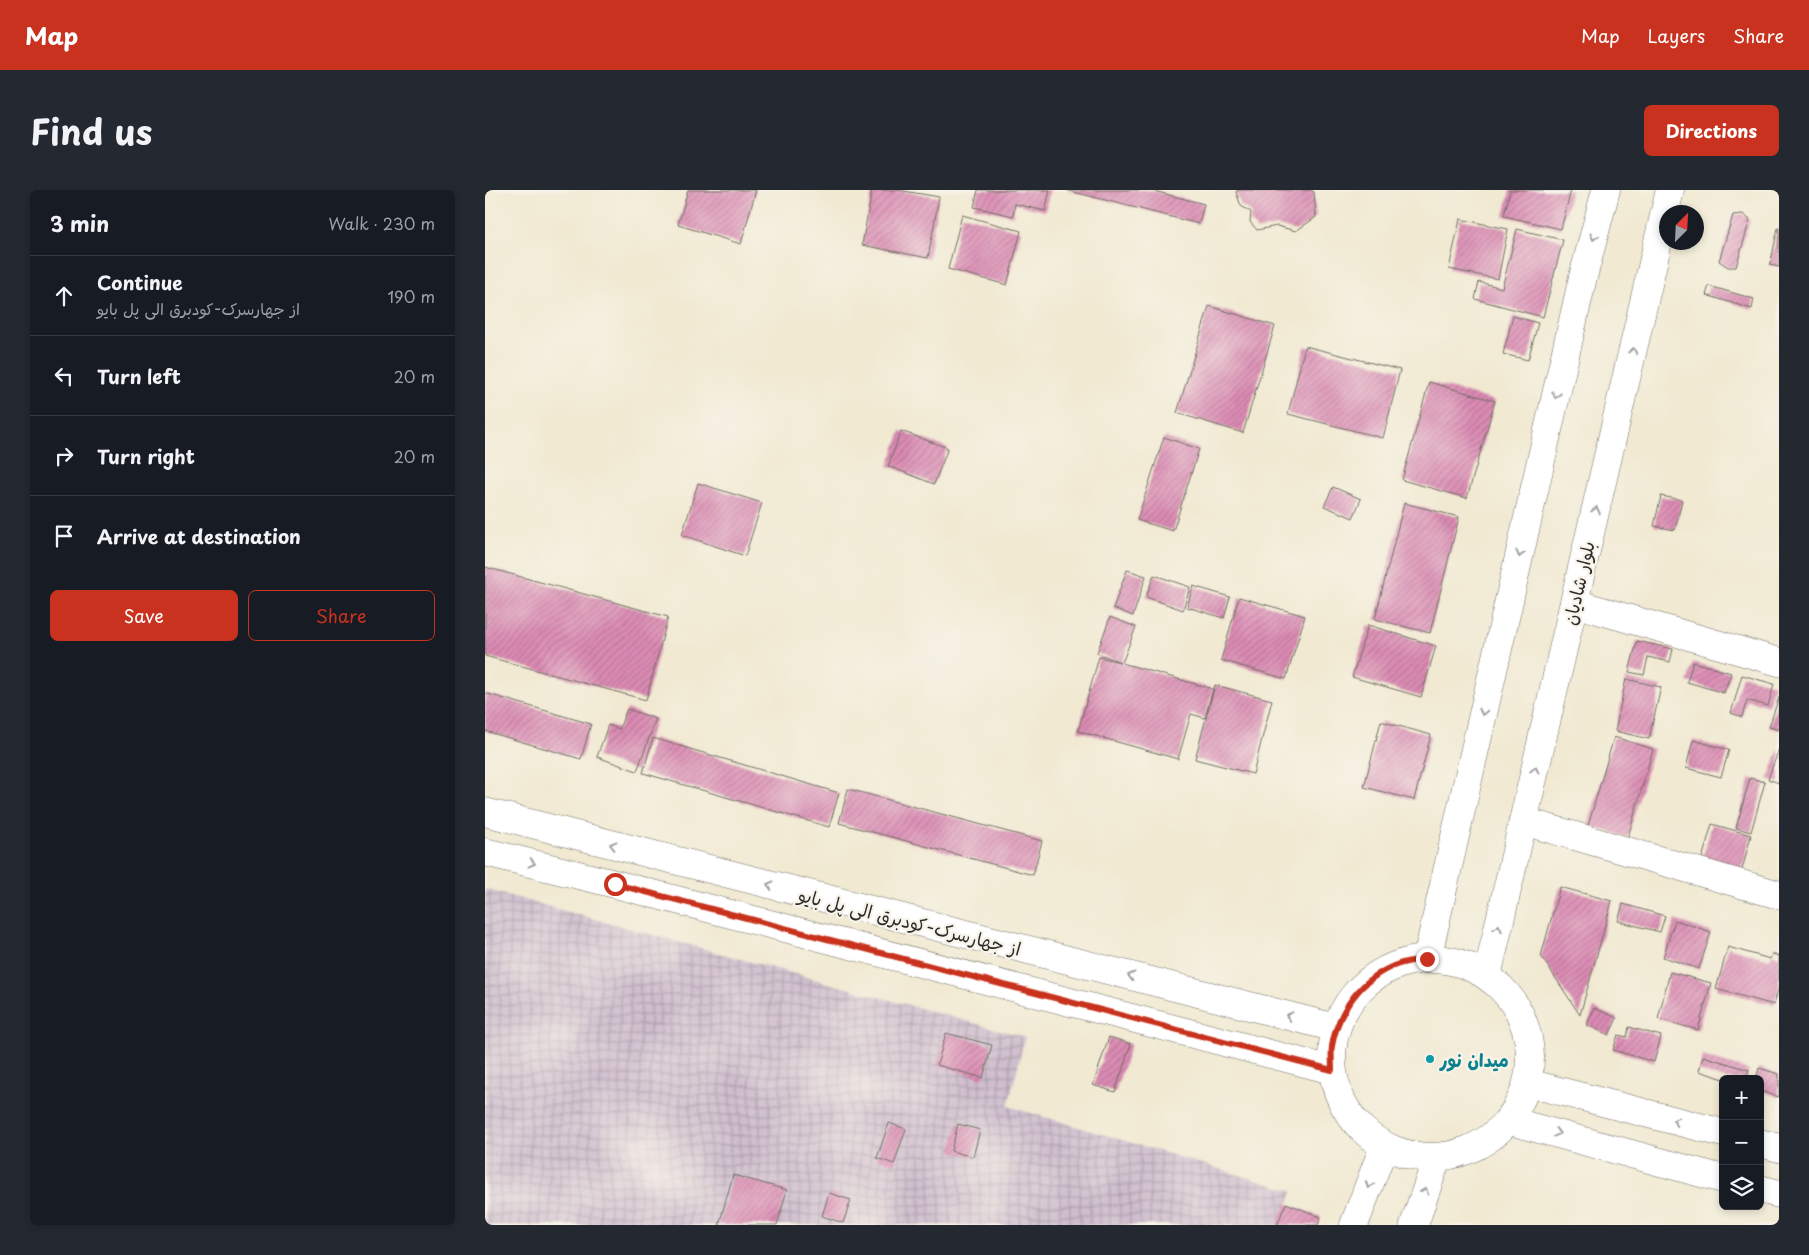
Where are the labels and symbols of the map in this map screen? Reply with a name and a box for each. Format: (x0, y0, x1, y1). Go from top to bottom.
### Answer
north arrow (1659, 205, 1704, 250)
one-way arrow (1589, 233, 1599, 241)
one-way arrow (1627, 347, 1637, 356)
one-way arrow (1551, 391, 1562, 400)
one-way arrow (1590, 505, 1601, 514)
street label: بلوار شادیان (1555, 538, 1601, 628)
one-way arrow (1515, 549, 1526, 558)
one-way arrow (1478, 707, 1489, 716)
one-way arrow (1529, 766, 1540, 775)
one-way arrow (609, 840, 617, 850)
one-way arrow (528, 857, 537, 868)
route start (604, 873, 627, 896)
one-way arrow (766, 880, 775, 891)
street label: از جهارسرک-کودبرق الی پل بایو (794, 880, 1024, 962)
one-way arrow (1492, 924, 1503, 933)
route end (1416, 948, 1439, 971)
one-way arrow (1127, 971, 1136, 982)
one-way arrow (1284, 1011, 1293, 1022)
place label: میدان نور (1439, 1046, 1509, 1073)
marker: میدان نور (1424, 1053, 1436, 1065)
one-way arrow (1671, 1116, 1680, 1127)
one-way arrow (1552, 1128, 1560, 1138)
one-way arrow (1365, 1181, 1375, 1189)
one-way arrow (1419, 1188, 1429, 1196)

